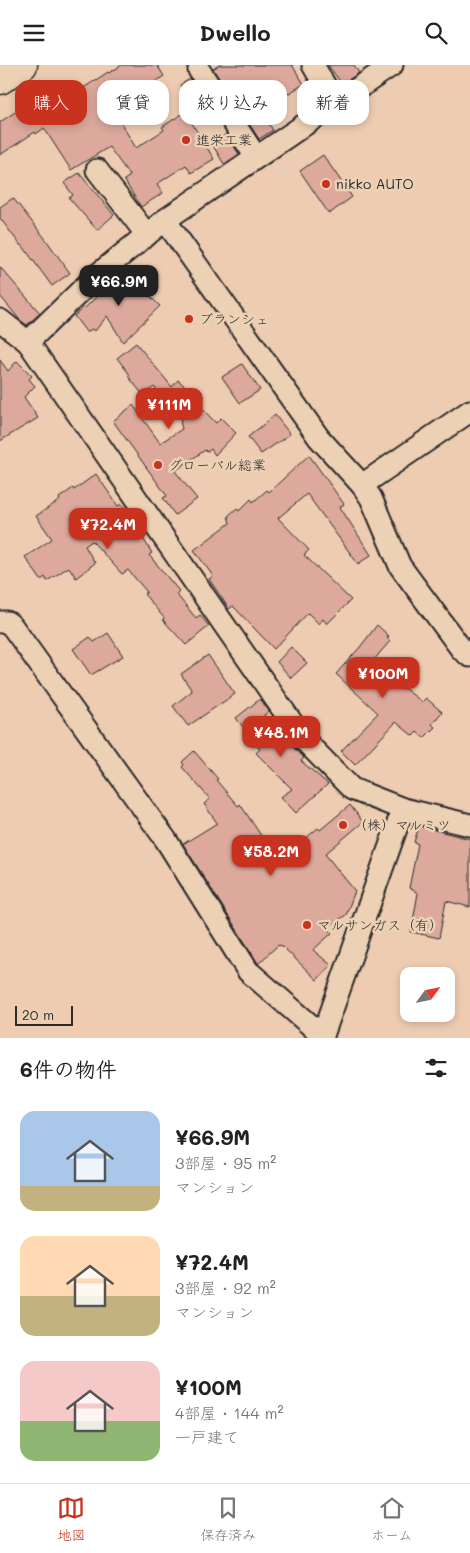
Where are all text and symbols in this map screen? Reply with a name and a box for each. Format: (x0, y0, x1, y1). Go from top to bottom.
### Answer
text: Dwello (199, 18, 271, 47)
icon: menu (20, 19, 48, 47)
icon: search (422, 19, 450, 47)
chip: 購入 (15, 80, 87, 125)
chip: 賃貸 (97, 80, 169, 125)
chip: 絞り込み (179, 80, 287, 125)
chip: 新着 (297, 80, 369, 125)
place label: 進栄工業 (196, 130, 252, 149)
marker: 進栄工業 (180, 134, 192, 146)
place label: nikko AUTO (336, 174, 414, 193)
marker: nikko AUTO (320, 178, 332, 190)
pin: ¥66.9M (78, 265, 160, 307)
text: ¥66.9M (90, 270, 148, 291)
place label: ブランシェ (199, 309, 269, 328)
marker: ブランシェ (183, 313, 195, 325)
pin: ¥111M (134, 387, 204, 430)
text: ¥111M (147, 393, 191, 414)
place label: グローバル総業 (168, 455, 266, 474)
marker: グローバル総業 (152, 459, 164, 471)
pin: ¥72.4M (67, 507, 149, 550)
text: ¥72.4M (80, 513, 136, 534)
pin: ¥100M (348, 657, 418, 699)
text: ¥100M (357, 662, 409, 683)
pin: ¥48.1M (240, 715, 322, 758)
text: ¥48.1M (253, 721, 309, 742)
place label: （株）マルミツ (353, 815, 451, 834)
marker: （株）マルミツ (337, 819, 349, 831)
pin: ¥58.2M (230, 835, 312, 877)
text: ¥58.2M (243, 840, 299, 861)
place label: マルサンガス（有） (317, 915, 443, 934)
marker: マルサンガス（有） (301, 919, 313, 931)
north arrow (400, 967, 455, 1023)
map controls (400, 967, 455, 1022)
scale bar (15, 1003, 72, 1026)
text: 20 m (22, 1005, 54, 1024)
icon: filters (422, 1054, 450, 1082)
text: 6件の物件 (20, 1055, 117, 1082)
text: ¥66.9M (175, 1123, 250, 1150)
icon: home (60, 1131, 120, 1191)
text: 3部屋 · 95 m² (175, 1152, 276, 1173)
text: マンション (175, 1176, 254, 1197)
text: ¥72.4M (175, 1248, 249, 1275)
icon: home (60, 1256, 120, 1316)
text: 3部屋 · 92 m² (175, 1277, 276, 1298)
text: マンション (175, 1301, 254, 1322)
text: ¥100M (175, 1373, 242, 1400)
icon: home (60, 1381, 120, 1441)
text: 4部屋 · 144 m² (175, 1402, 283, 1423)
text: 一戸建て (175, 1426, 239, 1447)
tab: 地図 (57, 1494, 85, 1544)
tab: 保存済み (200, 1494, 256, 1544)
tab: ホーム (371, 1494, 413, 1544)

